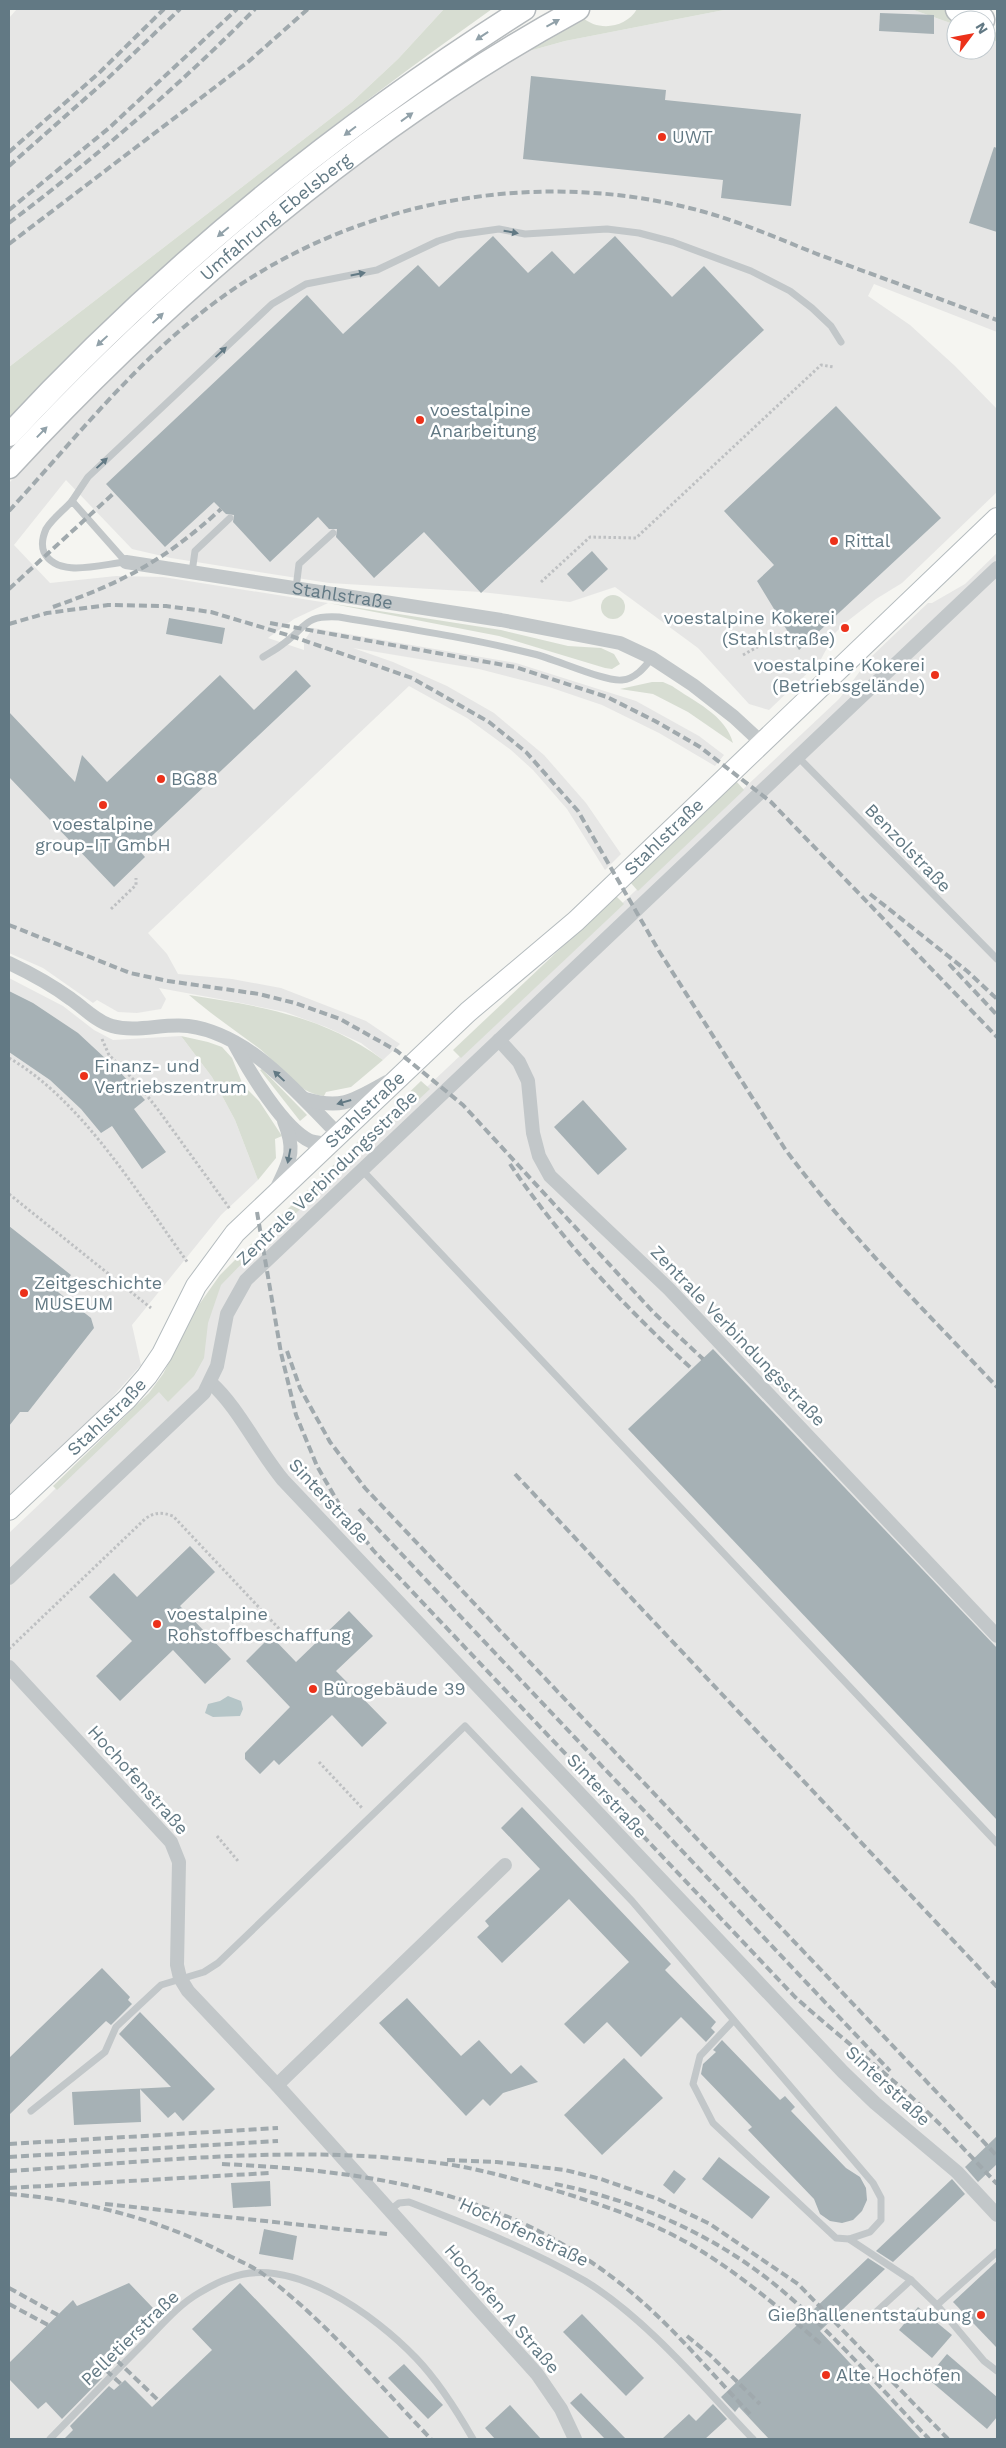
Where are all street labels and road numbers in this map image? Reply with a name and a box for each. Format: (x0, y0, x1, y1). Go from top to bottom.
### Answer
street label: Umfahrung Ebelsberg (195, 148, 356, 285)
street label: Stahlstraße (291, 577, 394, 613)
street label: Stahlstraße (620, 794, 708, 879)
street label: Benzolstraße (861, 799, 956, 896)
street label: Stahlstraße (320, 1067, 409, 1152)
street label: Zentrale Verbindungsstraße (232, 1086, 421, 1270)
street label: Zentrale Verbindungsstraße (646, 1241, 830, 1430)
street label: Stahlstraße (63, 1374, 150, 1460)
street label: Sinterstraße (285, 1454, 374, 1547)
street label: Hochofenstraße (84, 1721, 193, 1839)
street label: Sinterstraße (563, 1749, 652, 1842)
street label: Sinterstraße (842, 2041, 935, 2130)
street label: Hochofenstraße (456, 2192, 592, 2271)
street label: Hochofen A Straße (440, 2240, 564, 2378)
street label: Pelletierstraße (76, 2286, 183, 2390)

